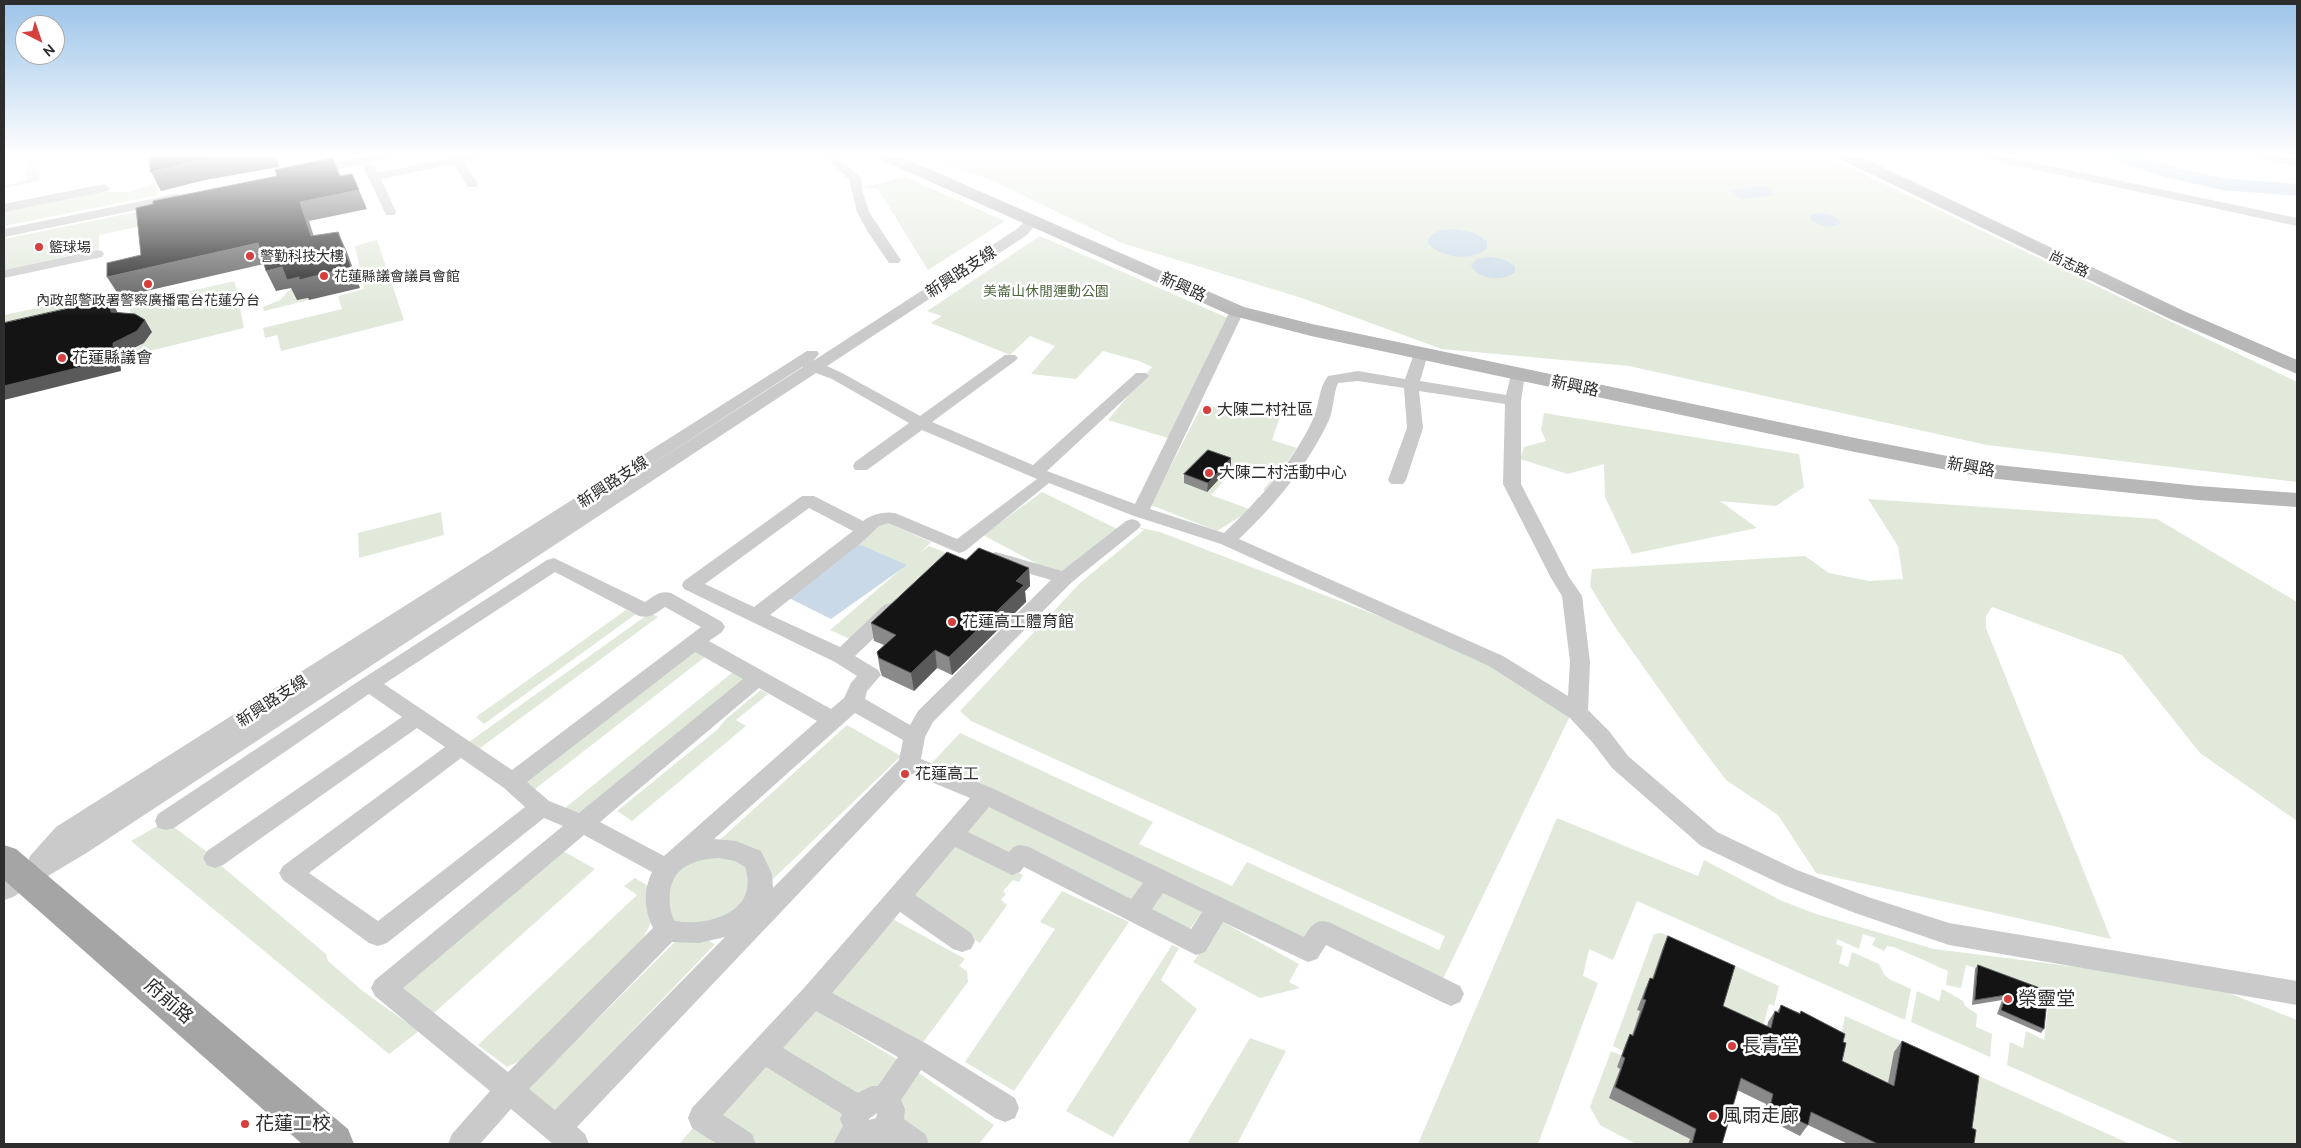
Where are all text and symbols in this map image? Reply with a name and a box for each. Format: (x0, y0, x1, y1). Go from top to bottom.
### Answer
north arrow (15, 15, 65, 65)
text: N (40, 41, 58, 60)
place label: 籃球場 (49, 239, 91, 255)
marker: 籃球場 (33, 241, 45, 253)
street label: 新興路支線 (922, 242, 1000, 302)
street label: 尚志路 (2046, 247, 2092, 281)
place label: 警勤科技大樓 (260, 248, 344, 264)
marker: 警勤科技大樓 (244, 250, 256, 262)
place label: 花蓮縣議會議員會館 (334, 268, 460, 284)
street label: 新興路 (1157, 268, 1209, 306)
marker: 花蓮縣議會議員會館 (318, 270, 330, 282)
marker: 內政部警政署警察廣播電台花蓮分台 (142, 278, 154, 290)
park label: 美崙山休閒運動公園 (983, 283, 1109, 299)
place label: 內政部警政署警察廣播電台花蓮分台 (36, 292, 260, 308)
place label: 花蓮縣議會 (72, 348, 152, 368)
marker: 花蓮縣議會 (56, 352, 68, 364)
street label: 新興路 (1550, 372, 1600, 400)
place label: 大陳二村社區 (1217, 400, 1313, 420)
marker: 大陳二村社區 (1201, 404, 1213, 416)
street label: 新興路支線 (574, 452, 652, 512)
street label: 新興路 (1946, 453, 1996, 481)
place label: 大陳二村活動中心 (1219, 463, 1347, 483)
marker: 大陳二村活動中心 (1203, 467, 1215, 479)
place label: 花蓮高工體育館 (962, 612, 1074, 632)
marker: 花蓮高工體育館 (946, 616, 958, 628)
street label: 新興路支線 (233, 671, 311, 731)
place label: 花蓮高工 (915, 764, 979, 784)
marker: 花蓮高工 (899, 768, 911, 780)
street label: 府前路 (140, 974, 198, 1028)
place label: 榮靈堂 (2018, 988, 2075, 1010)
marker: 榮靈堂 (2002, 993, 2014, 1005)
place label: 長青堂 (1742, 1035, 1799, 1057)
marker: 長青堂 (1726, 1040, 1738, 1052)
place label: 風雨走廊 (1723, 1105, 1799, 1127)
marker: 風雨走廊 (1707, 1110, 1719, 1122)
place label: 花蓮工校 (255, 1113, 331, 1135)
marker: 花蓮工校 (239, 1118, 251, 1130)

